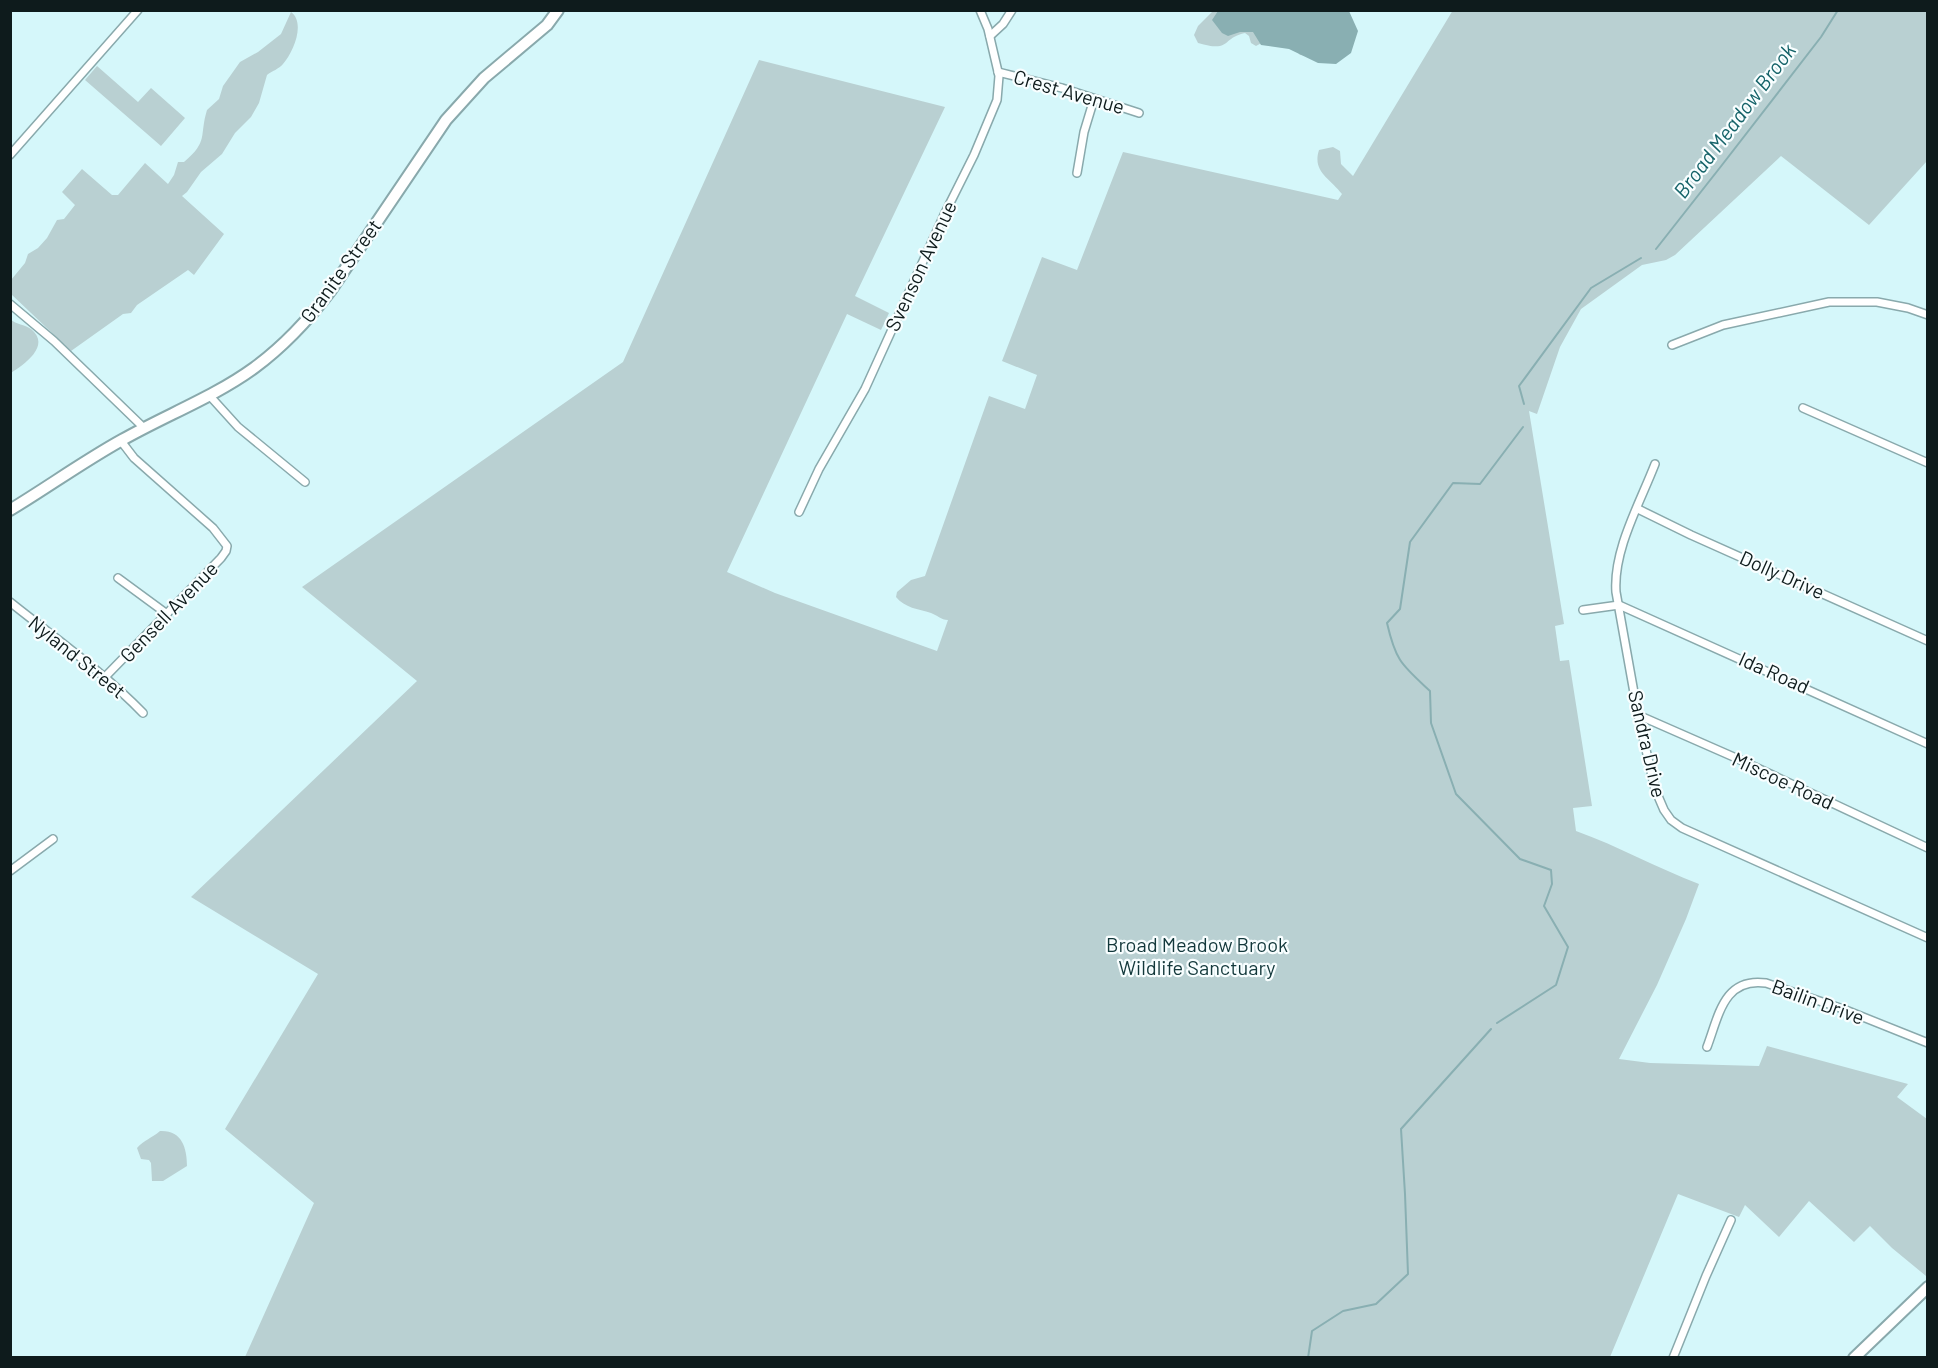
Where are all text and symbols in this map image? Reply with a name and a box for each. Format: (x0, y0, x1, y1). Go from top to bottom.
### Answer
water label: Broad Meadow Brook (1668, 37, 1801, 202)
street label: Crest Avenue (1011, 64, 1127, 118)
street label: Svenson Avenue (879, 197, 961, 335)
street label: Granite Street (295, 214, 386, 327)
street label: Dolly Drive (1736, 545, 1829, 603)
street label: Gensell Avenue (114, 556, 222, 667)
street label: Nyland Street (24, 610, 131, 703)
street label: Ida Road (1735, 646, 1813, 698)
street label: Sandra Drive (1624, 688, 1672, 800)
street label: Miscoe Road (1729, 746, 1838, 814)
park label: Broad Meadow Brook Wildlife Sanctuary (1106, 932, 1288, 979)
street label: Bailin Drive (1769, 973, 1868, 1029)

